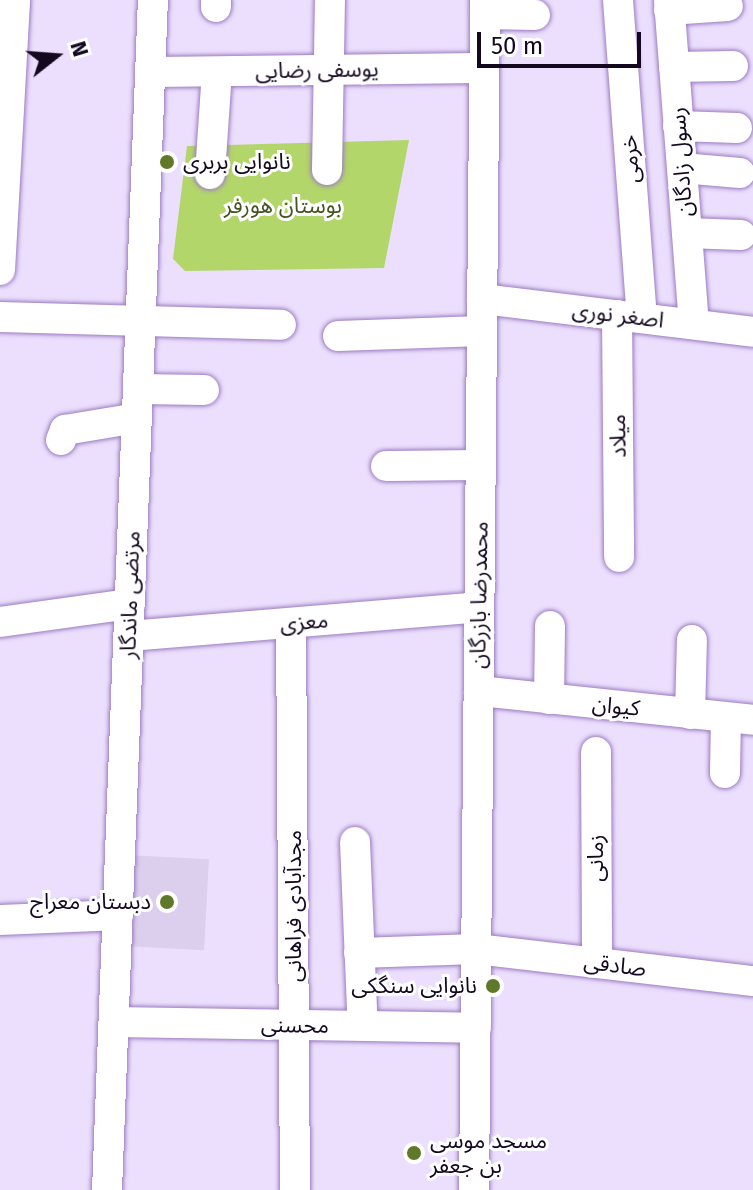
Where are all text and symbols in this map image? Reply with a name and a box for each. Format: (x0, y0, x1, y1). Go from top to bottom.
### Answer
north arrow (16, 16, 96, 96)
scale bar (481, 16, 645, 66)
text: 50 m (491, 32, 543, 60)
text: N (64, 38, 94, 60)
street label: یوسفی رضایی (255, 56, 379, 84)
street label: رسول زادگان (664, 106, 698, 218)
street label: خرمی (615, 134, 645, 184)
place label: نانوایی بربری (183, 149, 291, 175)
marker: نانوایی بربری (158, 153, 176, 171)
park label: بوستان هورفر (224, 193, 342, 219)
street label: اصغر نوری (571, 296, 665, 334)
street label: میلاد (604, 414, 632, 458)
street label: محمدرضا بازرگان (465, 521, 493, 669)
street label: مرتضی ماندگار (115, 530, 145, 660)
street label: معزی (279, 607, 329, 637)
street label: کیوان (591, 690, 641, 722)
street label: مجدآبادی فراهانی (281, 830, 307, 982)
street label: زمانی (583, 834, 609, 882)
place label: دبستان معراج (30, 889, 151, 915)
marker: دبستان معراج (158, 893, 176, 911)
street label: صادقی (582, 948, 648, 982)
place label: نانوایی سنگکی (351, 973, 477, 999)
marker: نانوایی سنگکی (484, 977, 502, 995)
street label: محسنی (261, 1011, 329, 1039)
place label: مسجد موسی بن جعفر (430, 1127, 547, 1178)
marker: مسجد موسی بن جعفر (405, 1144, 423, 1162)

